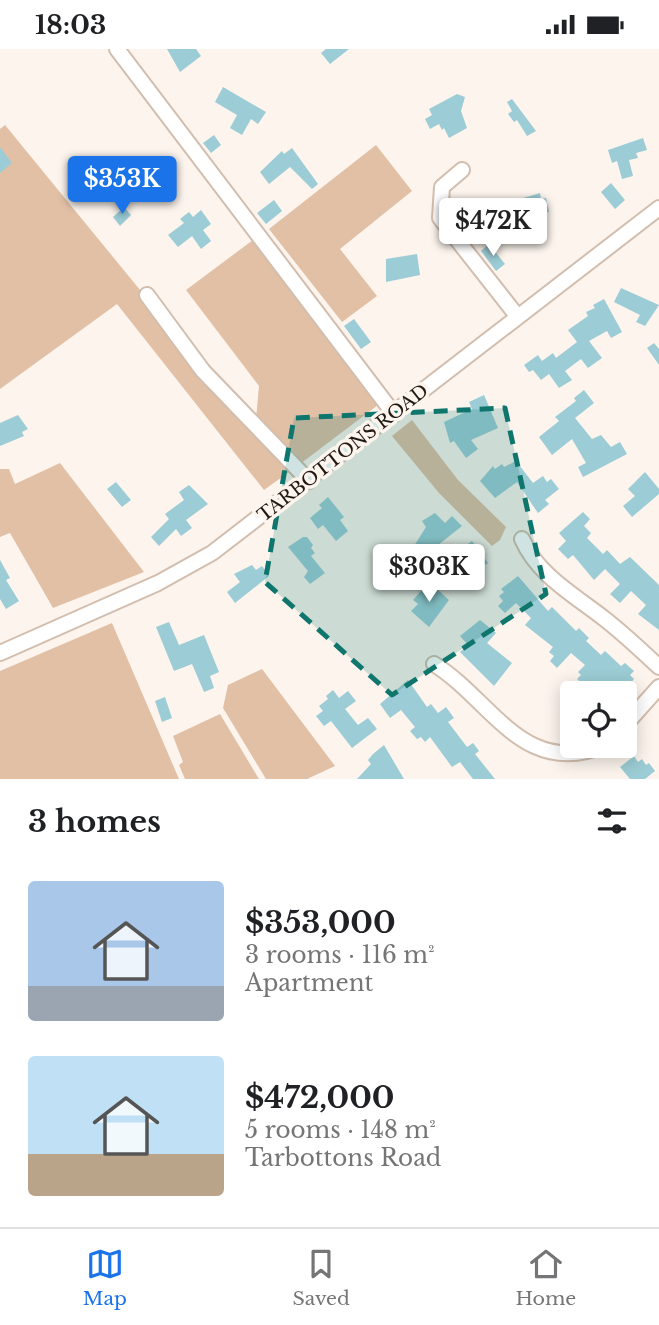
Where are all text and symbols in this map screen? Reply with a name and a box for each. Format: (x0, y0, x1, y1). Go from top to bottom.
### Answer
text: 18:03 (35, 9, 106, 41)
pin: $353K (73, 157, 171, 216)
text: $353K (84, 165, 160, 193)
pin: $472K (444, 199, 542, 258)
text: $472K (455, 207, 531, 235)
street label: TARBOTTONS ROAD (253, 380, 433, 526)
pin: $303K (380, 545, 478, 604)
text: $303K (389, 553, 469, 581)
map controls (560, 681, 637, 758)
button: locate (560, 681, 637, 758)
icon: filters (593, 802, 631, 840)
text: 3 homes (28, 803, 161, 840)
text: $353,000 (245, 904, 396, 941)
icon: home (84, 909, 168, 993)
text: 3 rooms · 116 m² (245, 941, 435, 969)
text: Apartment (245, 969, 373, 997)
text: $472,000 (245, 1079, 394, 1116)
icon: home (84, 1084, 168, 1168)
text: 5 rooms · 148 m² (245, 1116, 436, 1144)
text: Tarbottons Road (245, 1144, 441, 1172)
tab: Map (83, 1245, 127, 1310)
tab: Saved (293, 1245, 350, 1310)
tab: Home (515, 1245, 576, 1310)

